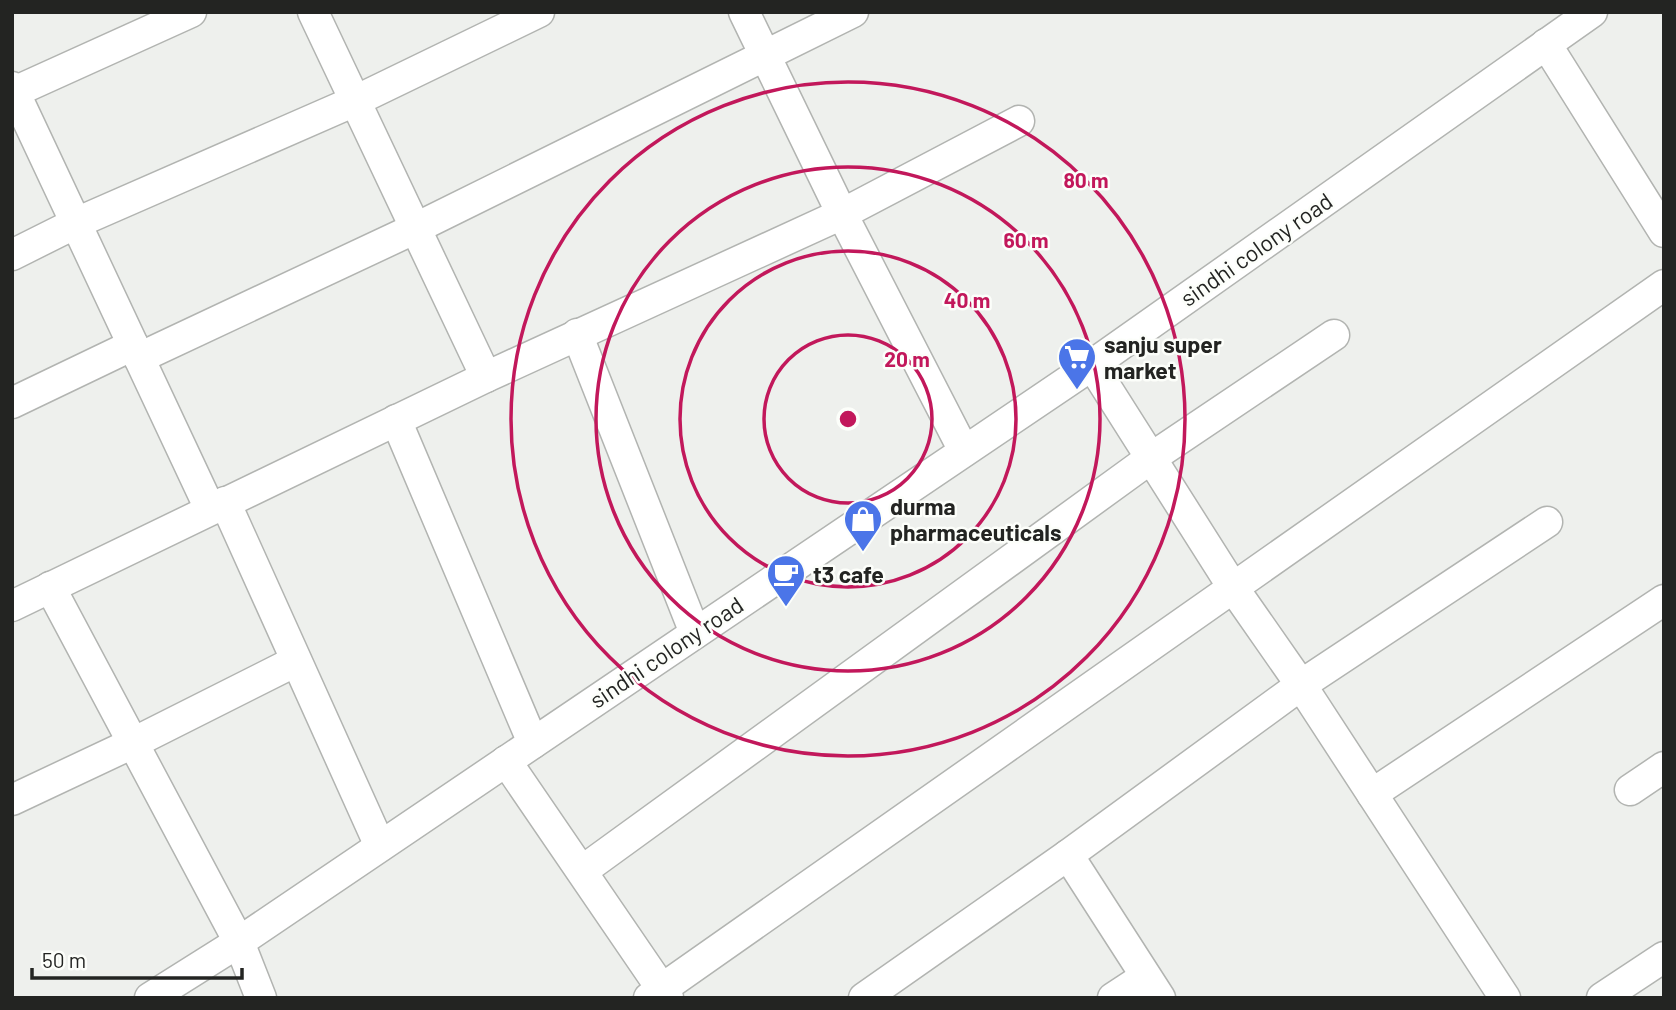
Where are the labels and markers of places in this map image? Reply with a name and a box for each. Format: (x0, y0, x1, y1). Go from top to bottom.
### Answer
place label: sanju super market (1104, 330, 1222, 384)
supermarket icon: sanju super market (1056, 336, 1098, 391)
centre of rings (836, 407, 860, 431)
place label: durma pharmaceuticals (890, 492, 1062, 546)
shop icon: durma pharmaceuticals (842, 498, 884, 553)
cafe icon: t3 cafe (765, 553, 807, 608)
place label: t3 cafe (813, 560, 884, 588)

